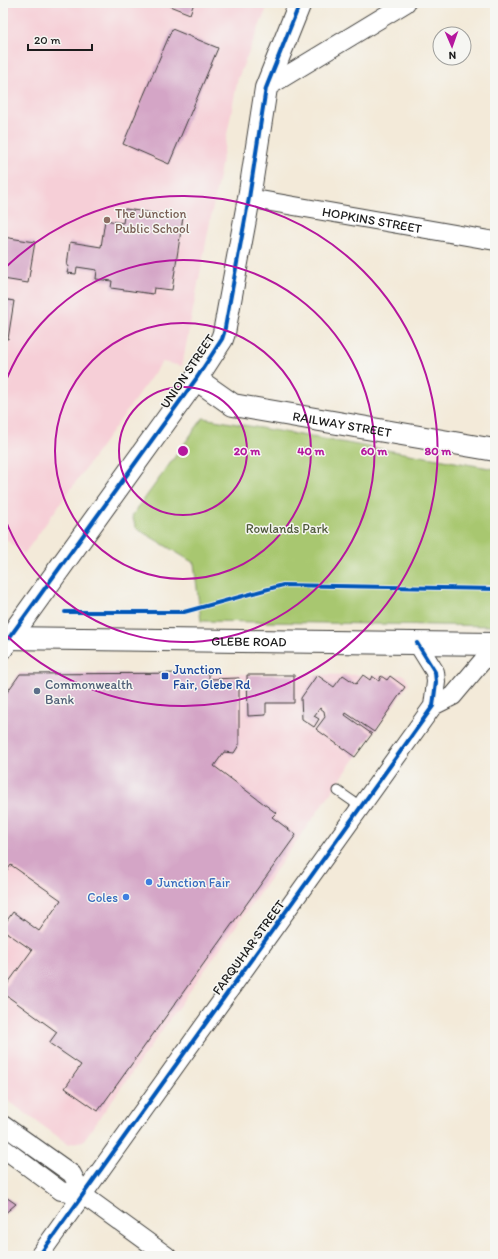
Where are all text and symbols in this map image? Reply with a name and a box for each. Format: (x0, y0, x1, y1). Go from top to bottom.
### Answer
scale bar (28, 26, 92, 52)
north arrow (432, 26, 472, 66)
text: 20 m (34, 33, 61, 47)
text: N (448, 49, 456, 62)
street label: HOPKINS STREET (321, 204, 424, 236)
place label: The Junction Public School (115, 206, 190, 236)
marker: The Junction Public School (102, 215, 112, 225)
street label: UNION STREET (157, 331, 218, 411)
street label: RAILWAY STREET (291, 408, 393, 440)
centre of rings (176, 444, 190, 458)
text: 20 m (234, 444, 261, 458)
text: 40 m (297, 444, 326, 458)
text: 60 m (361, 444, 388, 458)
text: 80 m (425, 444, 452, 458)
park label: Rowlands Park (246, 521, 329, 536)
street label: GLEBE ROAD (211, 634, 287, 649)
place label: Junction Fair, Glebe Rd (173, 662, 251, 692)
marker: Junction Fair, Glebe Rd (160, 671, 170, 681)
place label: Commonwealth Bank (45, 677, 133, 707)
marker: Commonwealth Bank (32, 686, 42, 696)
place label: Junction Fair (157, 875, 230, 890)
marker: Junction Fair (144, 877, 154, 887)
place label: Coles (87, 890, 118, 905)
marker: Coles (121, 892, 131, 902)
street label: FARQUHAR STREET (209, 896, 288, 998)

